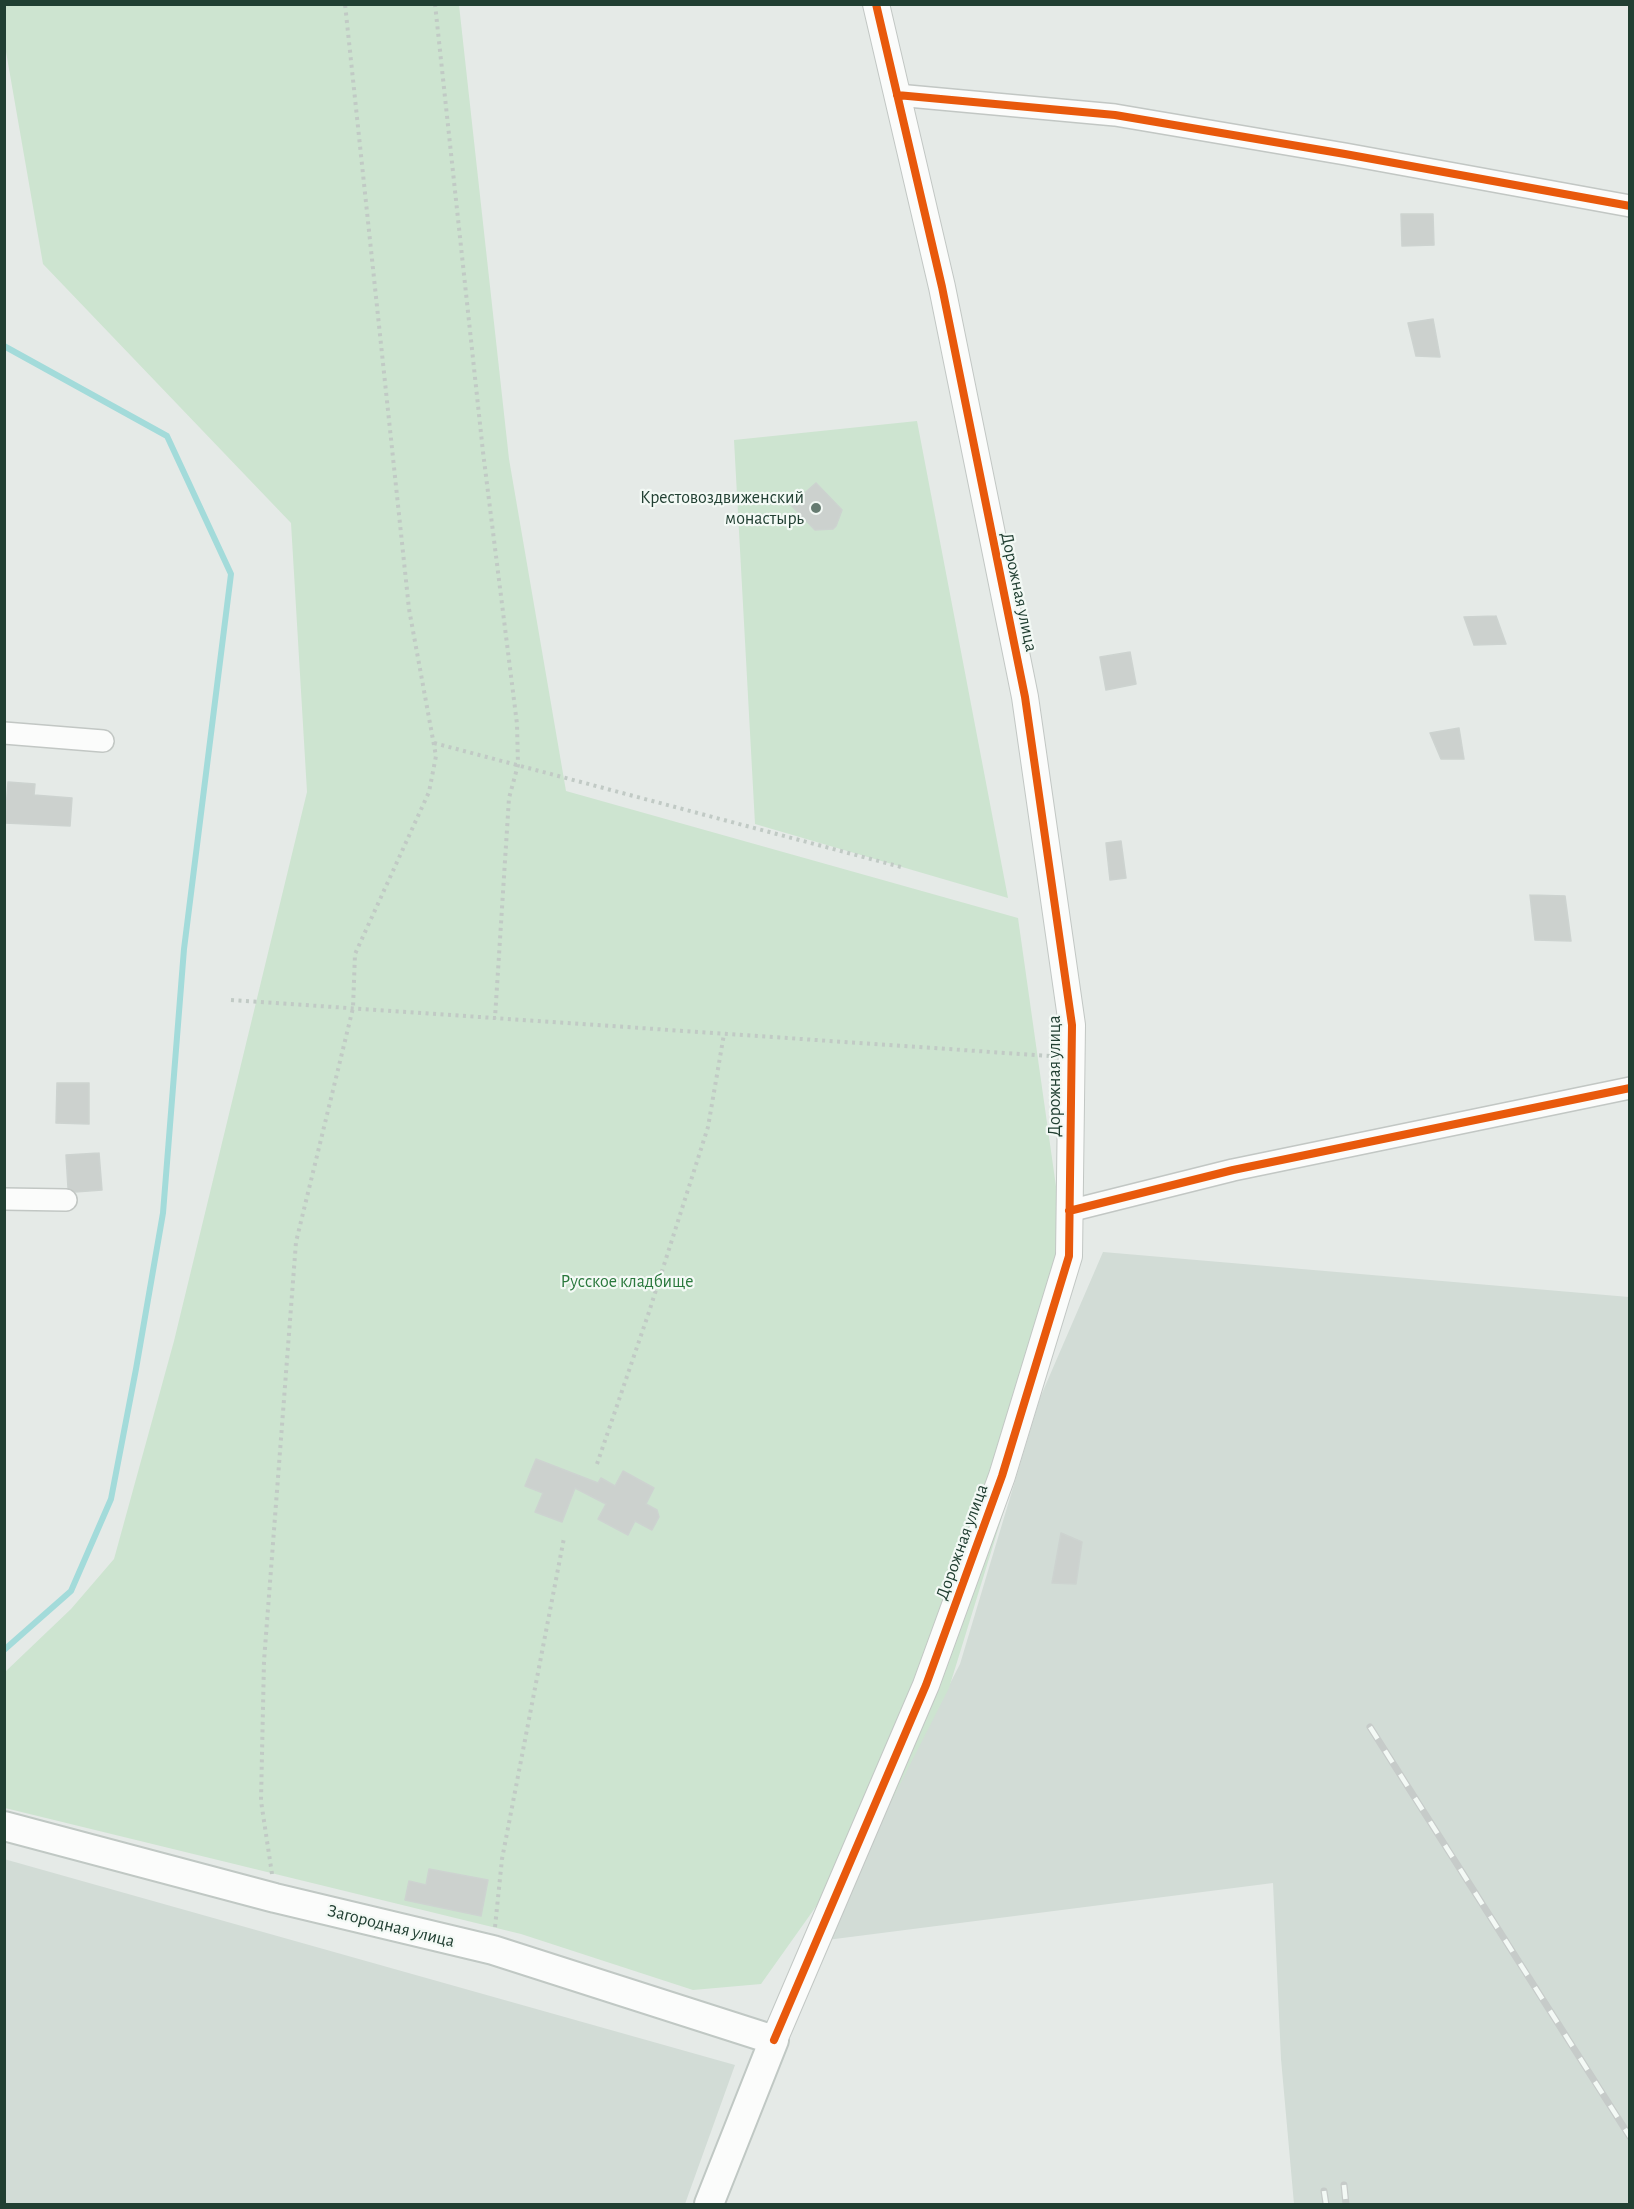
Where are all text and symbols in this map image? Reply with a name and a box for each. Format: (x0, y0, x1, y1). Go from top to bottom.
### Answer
place label: Крестовоздвиженский монастырь (640, 487, 804, 530)
marker: Крестовоздвиженский монастырь (809, 501, 823, 515)
street label: Дорожная улица (996, 530, 1042, 654)
street label: Дорожная улица (1044, 1015, 1066, 1137)
park label: Русское кладбище (561, 1271, 693, 1293)
street label: Дорожная улица (931, 1481, 993, 1603)
street label: Загородная улица (325, 1900, 457, 1952)

